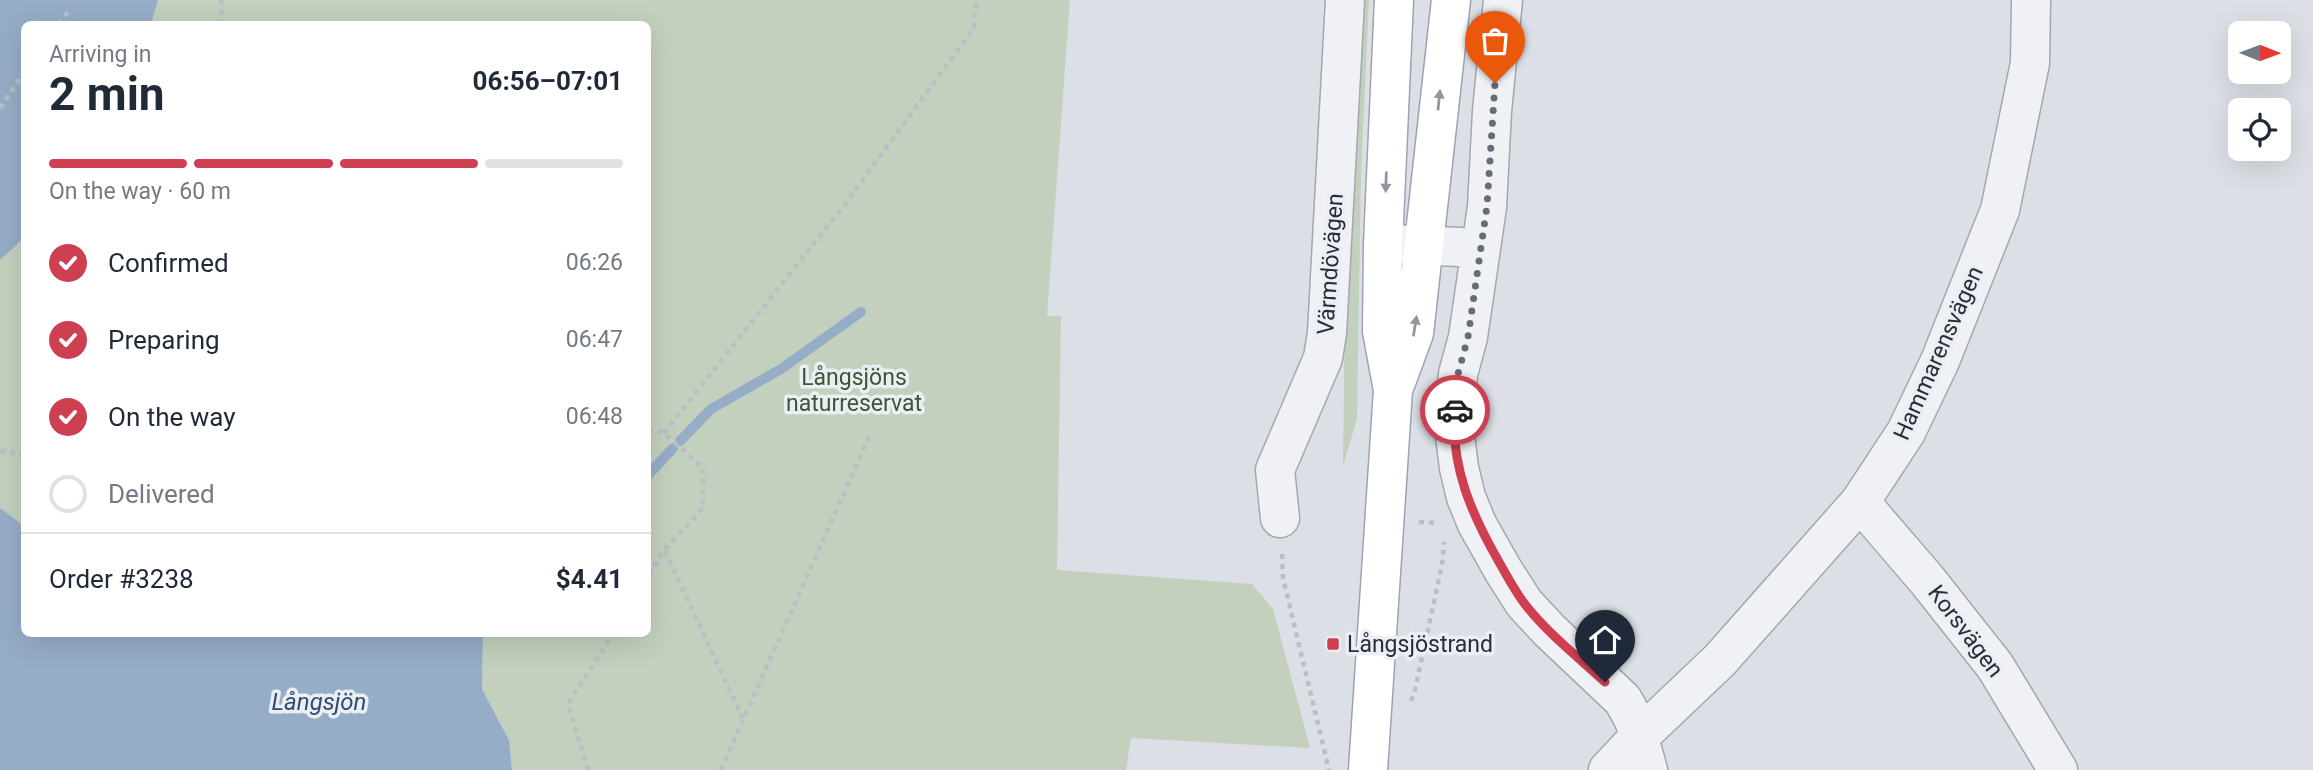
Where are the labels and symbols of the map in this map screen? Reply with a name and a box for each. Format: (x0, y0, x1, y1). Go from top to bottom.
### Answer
pin (1465, 11, 1525, 83)
north arrow (2228, 21, 2291, 84)
one-way arrow (1434, 89, 1445, 111)
one-way arrow (1380, 172, 1391, 194)
street label: Värmdövägen (1312, 192, 1349, 336)
street label: Hammarensvägen (1888, 262, 1989, 444)
one-way arrow (1410, 315, 1421, 337)
park label: Långsjöns naturreservat (786, 364, 922, 417)
courier (1420, 375, 1490, 445)
street label: Korsvägen (1922, 580, 2009, 683)
pin (1575, 610, 1635, 682)
place label: Långsjöstrand (1347, 631, 1493, 658)
marker: Långsjöstrand (1325, 636, 1341, 652)
water label: Långsjön (272, 688, 366, 716)

